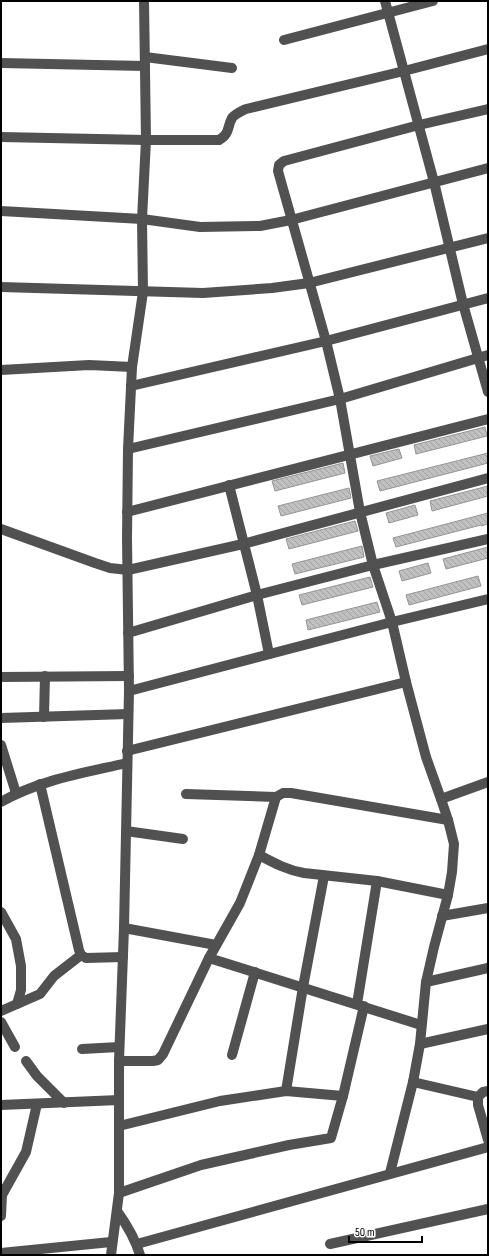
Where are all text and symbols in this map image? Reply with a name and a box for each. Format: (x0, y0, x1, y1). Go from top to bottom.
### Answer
scale bar (349, 1218, 422, 1244)
text: 50 m (355, 1225, 375, 1240)

